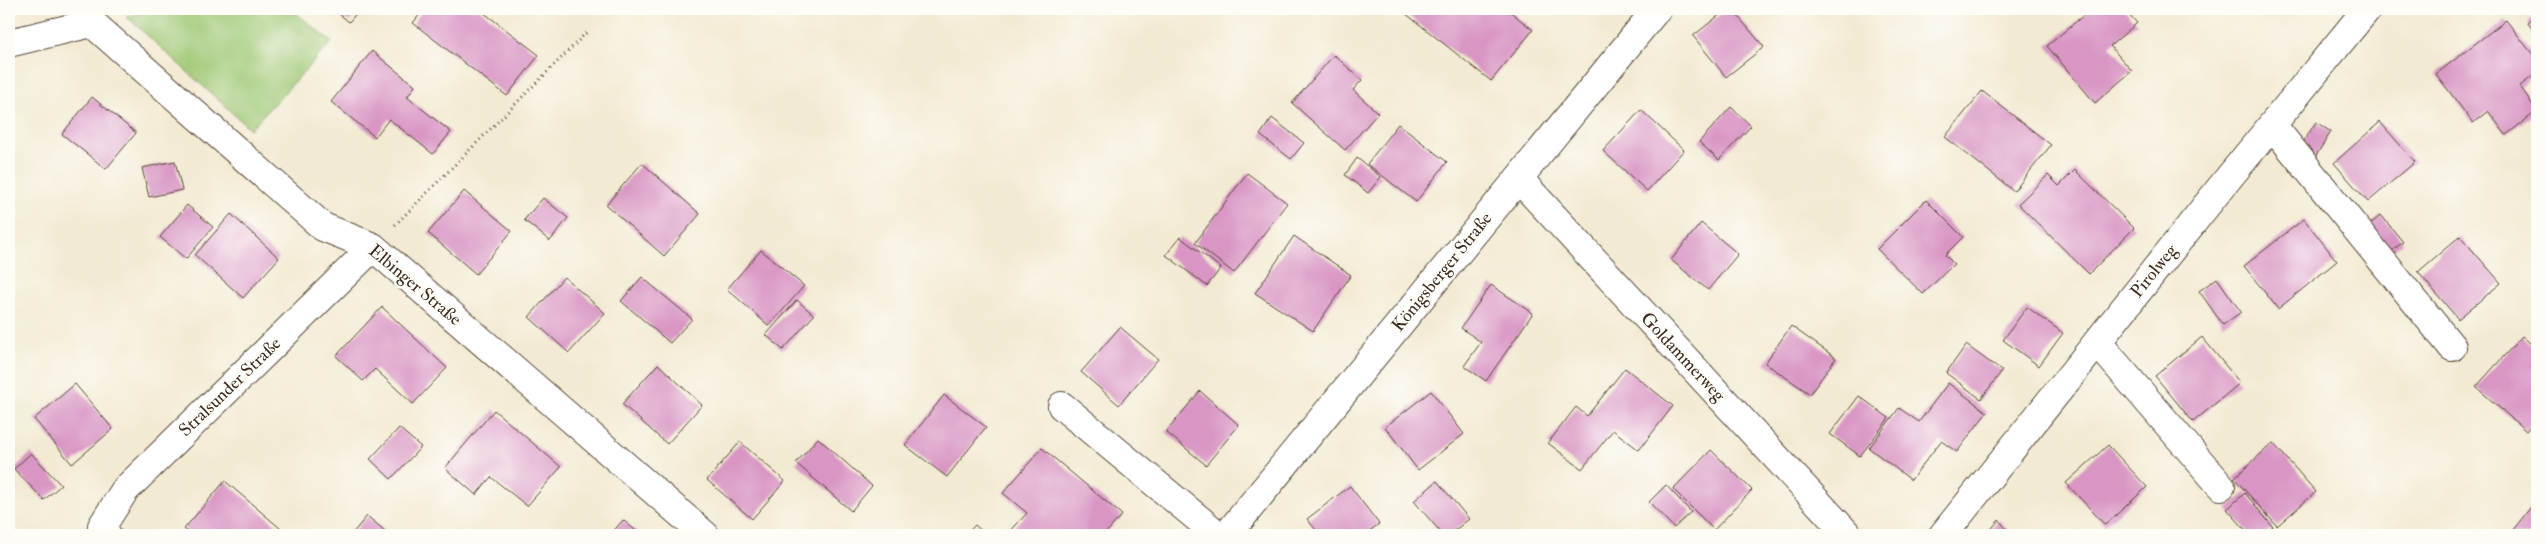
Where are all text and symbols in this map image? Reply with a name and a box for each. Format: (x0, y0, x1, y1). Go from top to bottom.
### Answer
street label: Königsberger Straße (1387, 207, 1498, 336)
street label: Elbinger Straße (364, 239, 467, 331)
street label: Pirolweg (2125, 239, 2183, 302)
street label: Goldammerweg (1636, 307, 1731, 407)
street label: Stralsunder Straße (174, 332, 286, 442)

